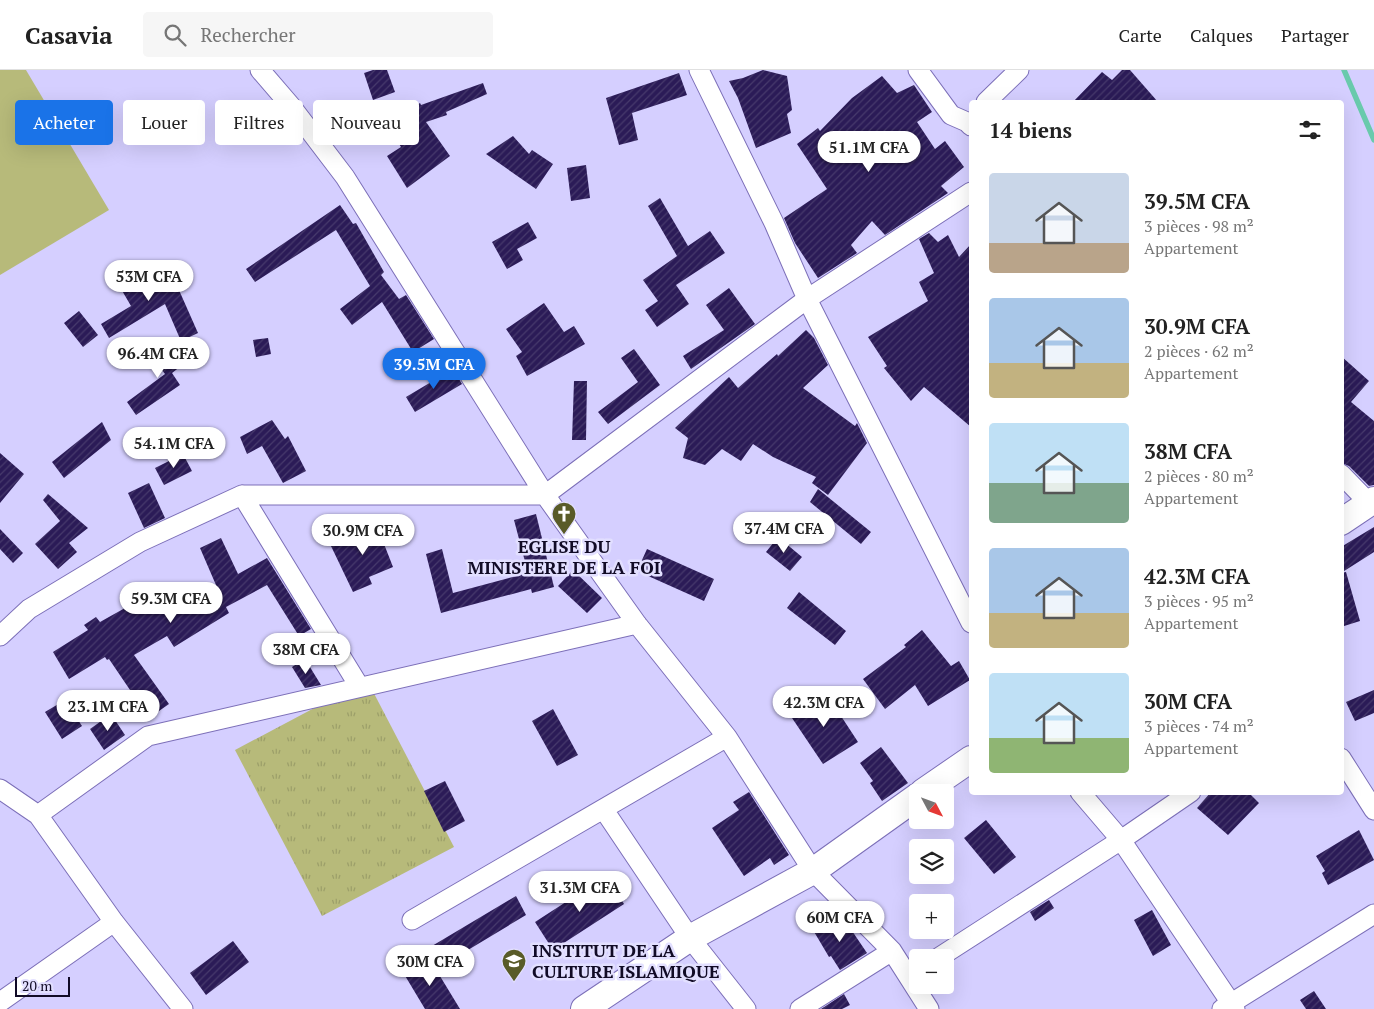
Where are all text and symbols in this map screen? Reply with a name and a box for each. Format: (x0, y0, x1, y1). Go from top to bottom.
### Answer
search box (143, 12, 493, 57)
text: Casavia (25, 19, 113, 51)
icon: search (161, 21, 189, 49)
text: Rechercher (201, 22, 296, 47)
text: Carte (1119, 23, 1162, 47)
text: Calques (1190, 23, 1253, 47)
text: Partager (1281, 23, 1349, 47)
chip: Acheter (15, 100, 113, 145)
chip: Louer (123, 100, 205, 145)
chip: Filtres (215, 100, 303, 145)
chip: Nouveau (313, 100, 419, 145)
text: 14 biens (989, 116, 1072, 144)
icon: filters (1296, 116, 1324, 144)
pin: 51.1M CFA (812, 131, 926, 173)
text: 51.1M CFA (829, 136, 909, 158)
text: 39.5M CFA (1144, 187, 1250, 215)
icon: home (1029, 193, 1089, 253)
text: 3 pièces · 98 m² (1144, 215, 1254, 237)
text: Appartement (1144, 237, 1239, 259)
pin: 53M CFA (103, 260, 195, 302)
text: 53M CFA (115, 265, 183, 287)
text: 30.9M CFA (1144, 312, 1250, 340)
icon: home (1029, 318, 1089, 378)
pin: 96.4M CFA (101, 336, 215, 379)
text: 2 pièces · 62 m² (1144, 340, 1254, 362)
text: 96.4M CFA (118, 342, 198, 364)
pin: 39.5M CFA (377, 348, 491, 390)
text: 39.5M CFA (394, 353, 474, 375)
text: Appartement (1144, 362, 1239, 384)
pin: 54.1M CFA (117, 426, 231, 469)
text: 54.1M CFA (134, 432, 214, 454)
text: 38M CFA (1144, 437, 1232, 465)
icon: home (1029, 443, 1089, 503)
text: 2 pièces · 80 m² (1144, 465, 1254, 487)
text: Appartement (1144, 487, 1239, 509)
church icon: EGLISE DU MINISTERE DE LA FOI (551, 501, 577, 535)
pin: 37.4M CFA (727, 512, 841, 554)
pin: 30.9M CFA (306, 514, 420, 556)
text: 37.4M CFA (744, 517, 824, 539)
text: 30.9M CFA (323, 519, 403, 541)
place label: EGLISE DU MINISTERE DE LA FOI (468, 534, 661, 579)
text: 42.3M CFA (1144, 562, 1250, 590)
icon: home (1029, 568, 1089, 628)
pin: 59.3M CFA (114, 582, 228, 624)
text: 59.3M CFA (131, 587, 211, 609)
text: 3 pièces · 95 m² (1144, 590, 1254, 612)
text: Appartement (1144, 612, 1239, 634)
pin: 38M CFA (260, 632, 352, 675)
text: 38M CFA (272, 638, 340, 660)
pin: 42.3M CFA (767, 686, 881, 728)
text: 30M CFA (1144, 687, 1232, 715)
pin: 23.1M CFA (51, 690, 165, 732)
text: 42.3M CFA (784, 691, 864, 713)
icon: home (1029, 693, 1089, 753)
text: 23.1M CFA (68, 695, 148, 717)
text: 3 pièces · 74 m² (1144, 715, 1254, 737)
text: Appartement (1144, 737, 1239, 759)
north arrow (909, 784, 954, 829)
map controls (909, 784, 954, 994)
button: layers (909, 839, 954, 884)
pin: 31.3M CFA (523, 870, 637, 913)
text: 31.3M CFA (540, 876, 620, 898)
button: + (909, 894, 954, 939)
pin: 60M CFA (794, 900, 886, 943)
text: 60M CFA (806, 906, 874, 928)
place label: INSTITUT DE LA CULTURE ISLAMIQUE (532, 938, 720, 983)
pin: 30M CFA (384, 944, 476, 987)
school or university icon: INSTITUT DE LA CULTURE ISLAMIQUE (501, 948, 527, 982)
button: − (909, 949, 954, 994)
text: 30M CFA (396, 950, 464, 972)
scale bar (15, 974, 70, 997)
text: 20 m (22, 976, 52, 995)

